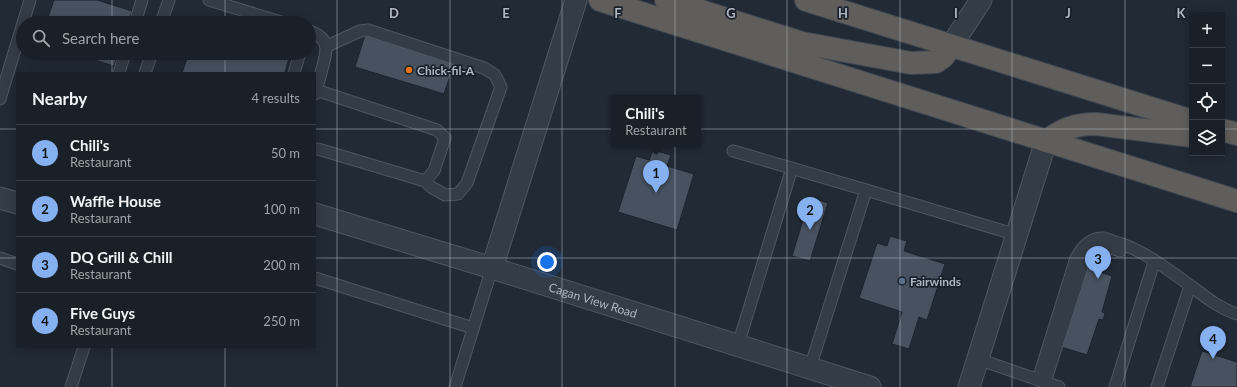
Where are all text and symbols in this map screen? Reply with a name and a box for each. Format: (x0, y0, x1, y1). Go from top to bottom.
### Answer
text: D (389, 5, 399, 21)
text: E (502, 5, 510, 21)
text: F (614, 5, 622, 21)
text: G (726, 5, 736, 21)
text: H (838, 5, 848, 21)
text: I (954, 5, 958, 21)
text: J (1065, 5, 1071, 21)
text: K (1177, 5, 1187, 21)
map controls (1189, 12, 1225, 156)
button: + (1189, 12, 1225, 48)
search box (16, 16, 316, 60)
icon: search (30, 27, 52, 49)
text: Search here (62, 29, 139, 47)
button: − (1189, 48, 1225, 84)
place label: Chick-fil-A (417, 63, 475, 78)
marker: Chick-fil-A (404, 65, 414, 75)
button: locate (1189, 84, 1225, 120)
text: Nearby (32, 88, 87, 109)
text: 4 results (252, 90, 300, 106)
popup (611, 95, 701, 147)
text: Chili's (625, 104, 665, 122)
button: layers (1189, 120, 1225, 156)
text: Restaurant (625, 122, 687, 138)
text: Chili's (70, 136, 109, 154)
text: 1 (41, 145, 49, 161)
text: 50 m (271, 145, 300, 161)
text: Restaurant (70, 154, 132, 170)
pin: 1 (643, 160, 669, 193)
text: Waffle House (70, 192, 161, 210)
pin: 2 (797, 197, 823, 230)
text: 2 (41, 201, 49, 217)
text: 100 m (263, 201, 300, 217)
text: Restaurant (70, 210, 132, 226)
pin: 3 (1085, 246, 1111, 279)
text: DQ Grill & Chill (70, 248, 173, 266)
your location (537, 252, 557, 272)
text: 3 (41, 257, 49, 273)
text: 200 m (263, 257, 300, 273)
text: Restaurant (70, 266, 132, 282)
place label: Fairwinds (910, 274, 961, 289)
marker: Fairwinds (897, 276, 907, 286)
street label: Cagan View Road (547, 279, 639, 321)
text: Five Guys (70, 304, 135, 322)
text: 4 (41, 313, 49, 329)
text: 250 m (263, 313, 300, 329)
text: Restaurant (70, 322, 132, 338)
pin: 4 (1200, 326, 1226, 359)

